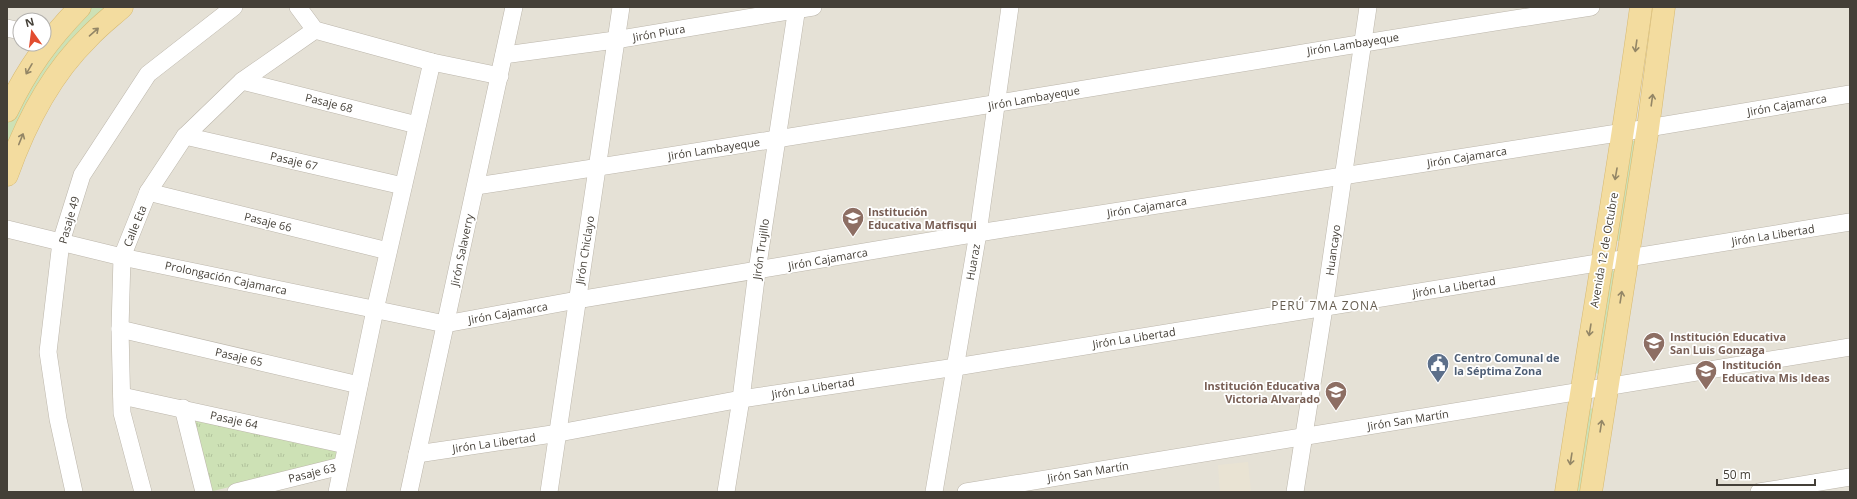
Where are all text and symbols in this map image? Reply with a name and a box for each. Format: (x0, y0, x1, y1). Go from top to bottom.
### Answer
north arrow (12, 12, 52, 52)
text: N (23, 13, 36, 30)
street label: Jirón Piura (630, 21, 686, 45)
one-way arrow (89, 28, 99, 37)
street label: Jirón Lambayeque (1305, 29, 1400, 58)
one-way arrow (1632, 39, 1639, 52)
one-way arrow (25, 63, 33, 75)
street label: Jirón Lambayeque (986, 82, 1081, 113)
street label: Pasaje 68 (304, 89, 354, 116)
street label: Jirón Cajamarca (1745, 90, 1828, 119)
one-way arrow (1648, 94, 1656, 107)
one-way arrow (18, 133, 25, 145)
street label: Jirón Lambayeque (666, 134, 761, 163)
street label: Jirón Cajamarca (1425, 143, 1508, 170)
street label: Pasaje 67 (269, 148, 319, 173)
one-way arrow (1612, 167, 1620, 180)
street label: Avenida 12 de Octubre (1586, 191, 1621, 309)
street label: Jirón Cajamarca (1105, 193, 1188, 220)
street label: Pasaje 49 (55, 194, 82, 245)
street label: Calle Eta (119, 203, 150, 249)
place label: Institución Educativa Matfisqui (868, 204, 977, 232)
school or university icon: Institución Educativa Matfisqui (840, 205, 866, 238)
street label: Pasaje 66 (243, 208, 293, 235)
street label: Jirón Salaverry (446, 212, 477, 288)
street label: Jirón Chiclayo (572, 214, 597, 286)
street label: Jirón Trujillo (749, 217, 772, 281)
street label: Jirón La Libertad (1729, 221, 1816, 249)
street label: Huancayo (1322, 223, 1344, 276)
street label: Huaraz (962, 243, 983, 281)
street label: Jirón Cajamarca (786, 244, 869, 273)
street label: Prolongación Cajamarca (164, 257, 288, 298)
street label: Jirón La Libertad (1410, 273, 1497, 301)
one-way arrow (1617, 291, 1625, 304)
district label: PERÚ 7MA ZONA (1271, 297, 1379, 314)
street label: Jirón Cajamarca (466, 298, 549, 327)
one-way arrow (1586, 323, 1594, 336)
street label: Jirón La Libertad (1090, 324, 1177, 352)
place label: Institución Educativa San Luis Gonzaga (1670, 329, 1786, 357)
school or university icon: Institución Educativa San Luis Gonzaga (1641, 330, 1667, 363)
street label: Pasaje 65 (214, 344, 264, 369)
place label: Centro Comunal de la Séptima Zona (1454, 350, 1560, 378)
public building icon: Centro Comunal de la Séptima Zona (1425, 351, 1451, 384)
place label: Institución Educativa Mis Ideas (1722, 357, 1830, 385)
school or university icon: Institución Educativa Mis Ideas (1693, 358, 1719, 391)
street label: Jirón La Libertad (769, 374, 856, 402)
place label: Institución Educativa Victoria Alvarado (1204, 378, 1320, 406)
school or university icon: Institución Educativa Victoria Alvarado (1323, 379, 1349, 412)
street label: Jirón San Martín (1365, 406, 1450, 433)
street label: Pasaje 64 (209, 407, 260, 432)
one-way arrow (1598, 420, 1606, 433)
street label: Jirón La Libertad (450, 429, 536, 456)
one-way arrow (1567, 452, 1575, 465)
street label: Jirón San Martín (1045, 458, 1130, 485)
street label: Pasaje 63 (287, 459, 337, 486)
scale bar (1717, 461, 1815, 487)
text: 50 m (1723, 466, 1751, 483)

